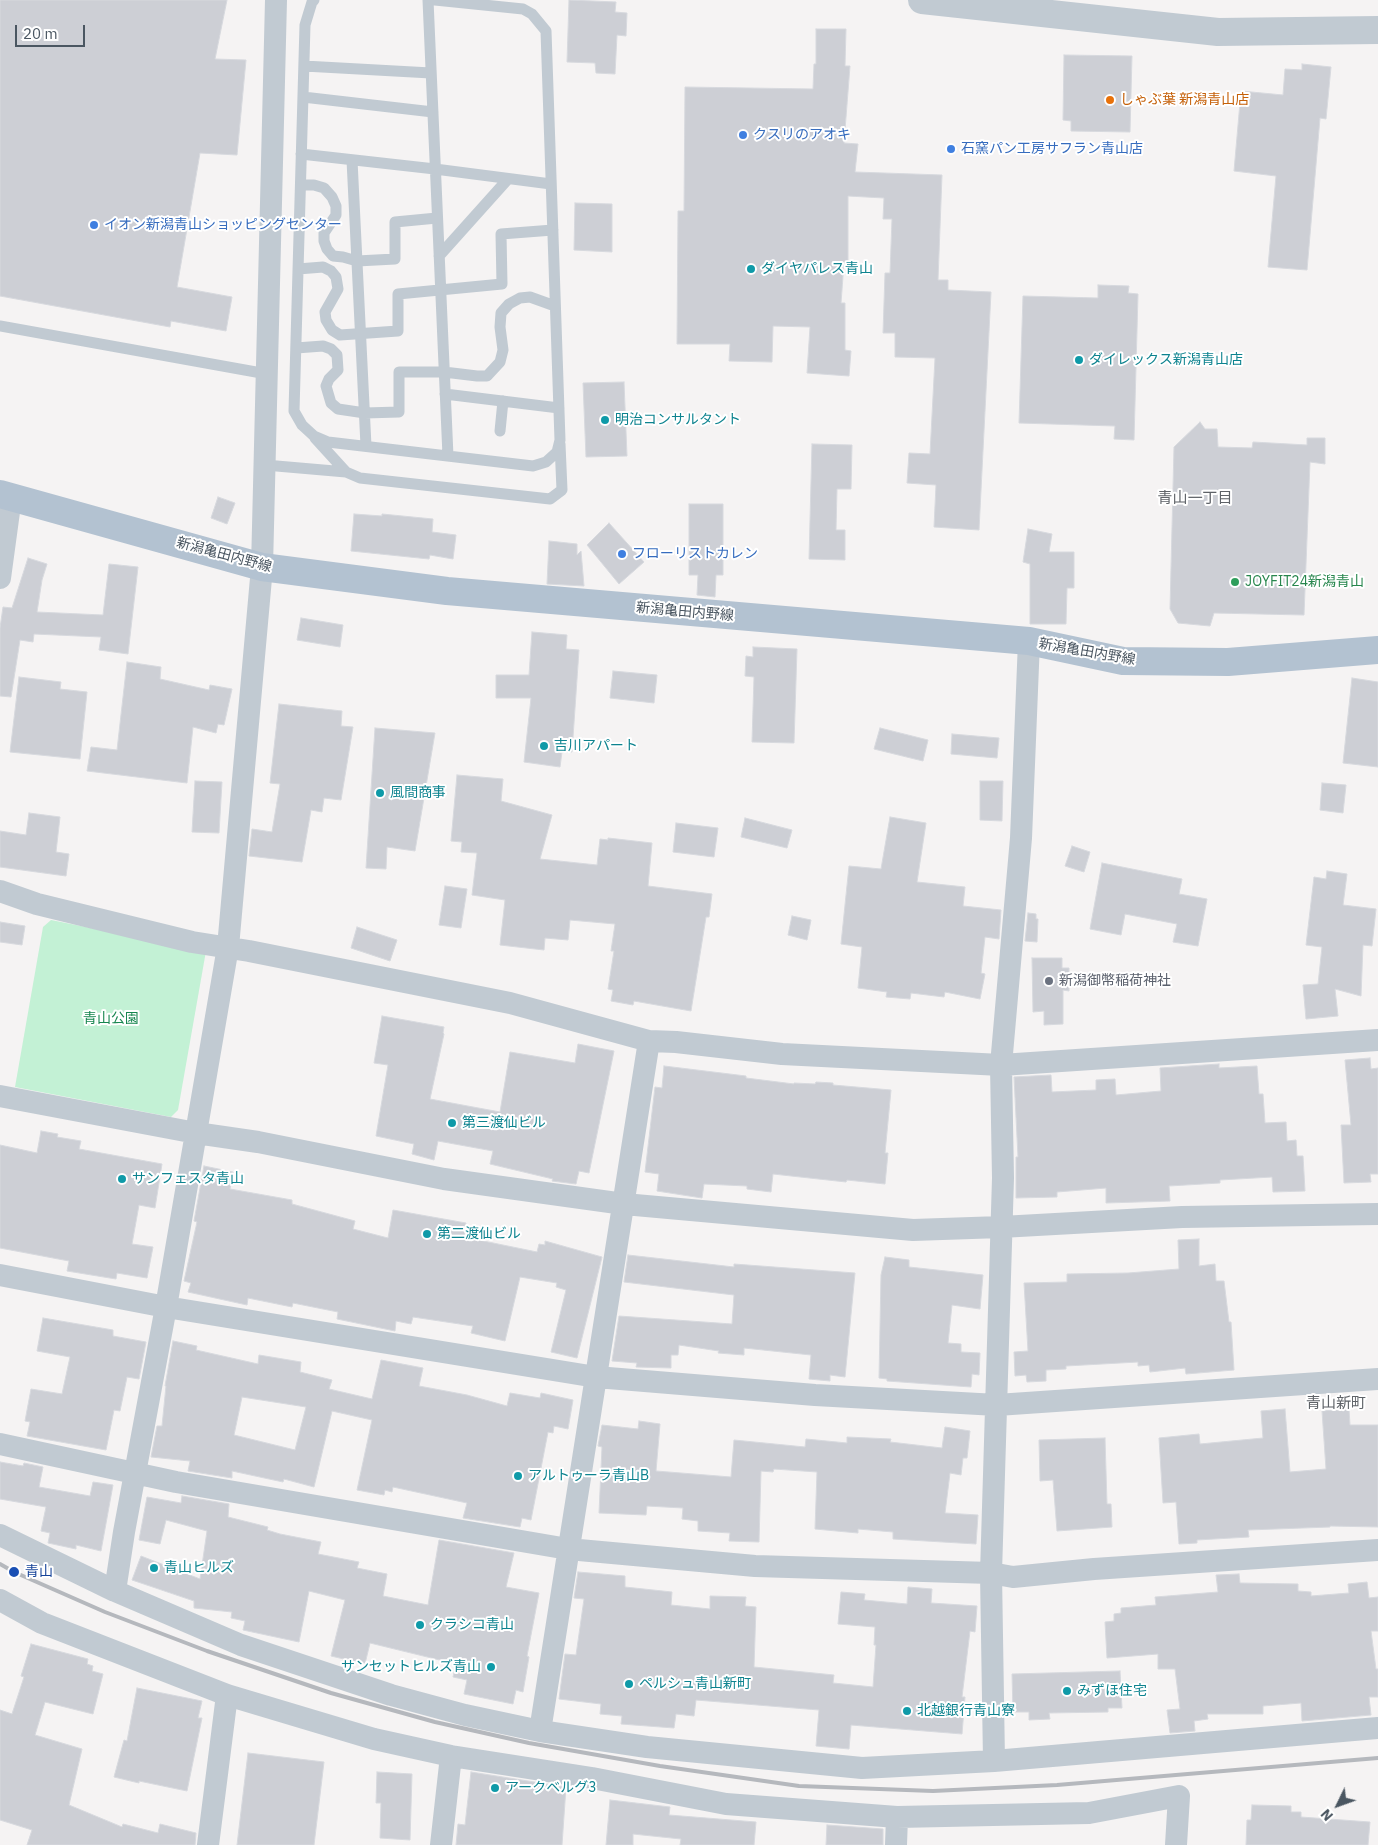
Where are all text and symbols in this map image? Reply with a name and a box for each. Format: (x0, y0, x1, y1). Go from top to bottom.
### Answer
scale bar (18, 15, 88, 47)
text: 20 m (23, 24, 58, 43)
place label: しゃぶ葉 新潟青山店 (1120, 92, 1249, 108)
marker: しゃぶ葉 新潟青山店 (1104, 94, 1116, 106)
place label: クスリのアオキ (753, 127, 851, 143)
marker: クスリのアオキ (737, 129, 749, 141)
place label: 石窯パン工房サフラン青山店 (961, 141, 1143, 157)
marker: 石窯パン工房サフラン青山店 (945, 143, 957, 155)
place label: イオン新潟青山ショッピングセンター (104, 217, 342, 233)
marker: イオン新潟青山ショッピングセンター (88, 219, 100, 231)
place label: ダイヤパレス青山 (761, 261, 873, 277)
marker: ダイヤパレス青山 (745, 263, 757, 275)
place label: ダイレックス新潟青山店 (1089, 352, 1243, 368)
marker: ダイレックス新潟青山店 (1073, 354, 1085, 366)
place label: 明治コンサルタント (615, 412, 741, 428)
marker: 明治コンサルタント (599, 414, 611, 426)
district label: 青山一丁目 (1158, 490, 1232, 508)
street label: 新潟亀田内野線 (174, 534, 274, 576)
place label: フローリストカレン (632, 546, 758, 562)
marker: フローリストカレン (616, 548, 628, 560)
place label: JOYFIT24新潟青山 (1245, 574, 1364, 590)
marker: JOYFIT24新潟青山 (1229, 576, 1241, 588)
street label: 新潟亀田内野線 (635, 599, 735, 625)
street label: 新潟亀田内野線 (1037, 635, 1137, 669)
place label: 吉川アパート (554, 738, 638, 754)
marker: 吉川アパート (538, 740, 550, 752)
place label: 風間商事 (390, 785, 446, 801)
marker: 風間商事 (374, 787, 386, 799)
place label: 新潟御幣稲荷神社 (1059, 973, 1171, 989)
marker: 新潟御幣稲荷神社 (1043, 975, 1055, 987)
park label: 青山公園 (83, 1011, 139, 1027)
place label: 第三渡仙ビル (462, 1115, 546, 1131)
marker: 第三渡仙ビル (446, 1117, 458, 1129)
place label: サンフェスタ青山 (132, 1171, 244, 1187)
marker: サンフェスタ青山 (116, 1173, 128, 1185)
place label: 第二渡仙ビル (437, 1226, 521, 1242)
marker: 第二渡仙ビル (421, 1228, 433, 1240)
district label: 青山新町 (1306, 1395, 1366, 1413)
place label: アルトゥーラ青山B (528, 1468, 649, 1484)
marker: アルトゥーラ青山B (512, 1470, 524, 1482)
place label: 青山ヒルズ (164, 1560, 234, 1576)
marker: 青山ヒルズ (148, 1562, 160, 1574)
place label: 青山 (25, 1564, 53, 1580)
marker: 青山 (7, 1565, 21, 1579)
place label: クラシコ青山 (430, 1617, 514, 1633)
marker: クラシコ青山 (414, 1619, 426, 1631)
place label: サンセットヒルズ青山 (341, 1659, 481, 1675)
marker: サンセットヒルズ青山 (485, 1661, 497, 1673)
place label: ペルシュ青山新町 (639, 1676, 751, 1692)
marker: ペルシュ青山新町 (623, 1678, 635, 1690)
place label: みずほ住宅 (1077, 1683, 1147, 1699)
marker: みずほ住宅 (1061, 1685, 1073, 1697)
place label: 北越銀行青山寮 (917, 1703, 1015, 1719)
marker: 北越銀行青山寮 (901, 1705, 913, 1717)
place label: アークベルグ3 (505, 1780, 597, 1796)
north arrow (1313, 1780, 1363, 1830)
marker: アークベルグ3 (489, 1782, 501, 1794)
text: N (1317, 1805, 1337, 1825)

